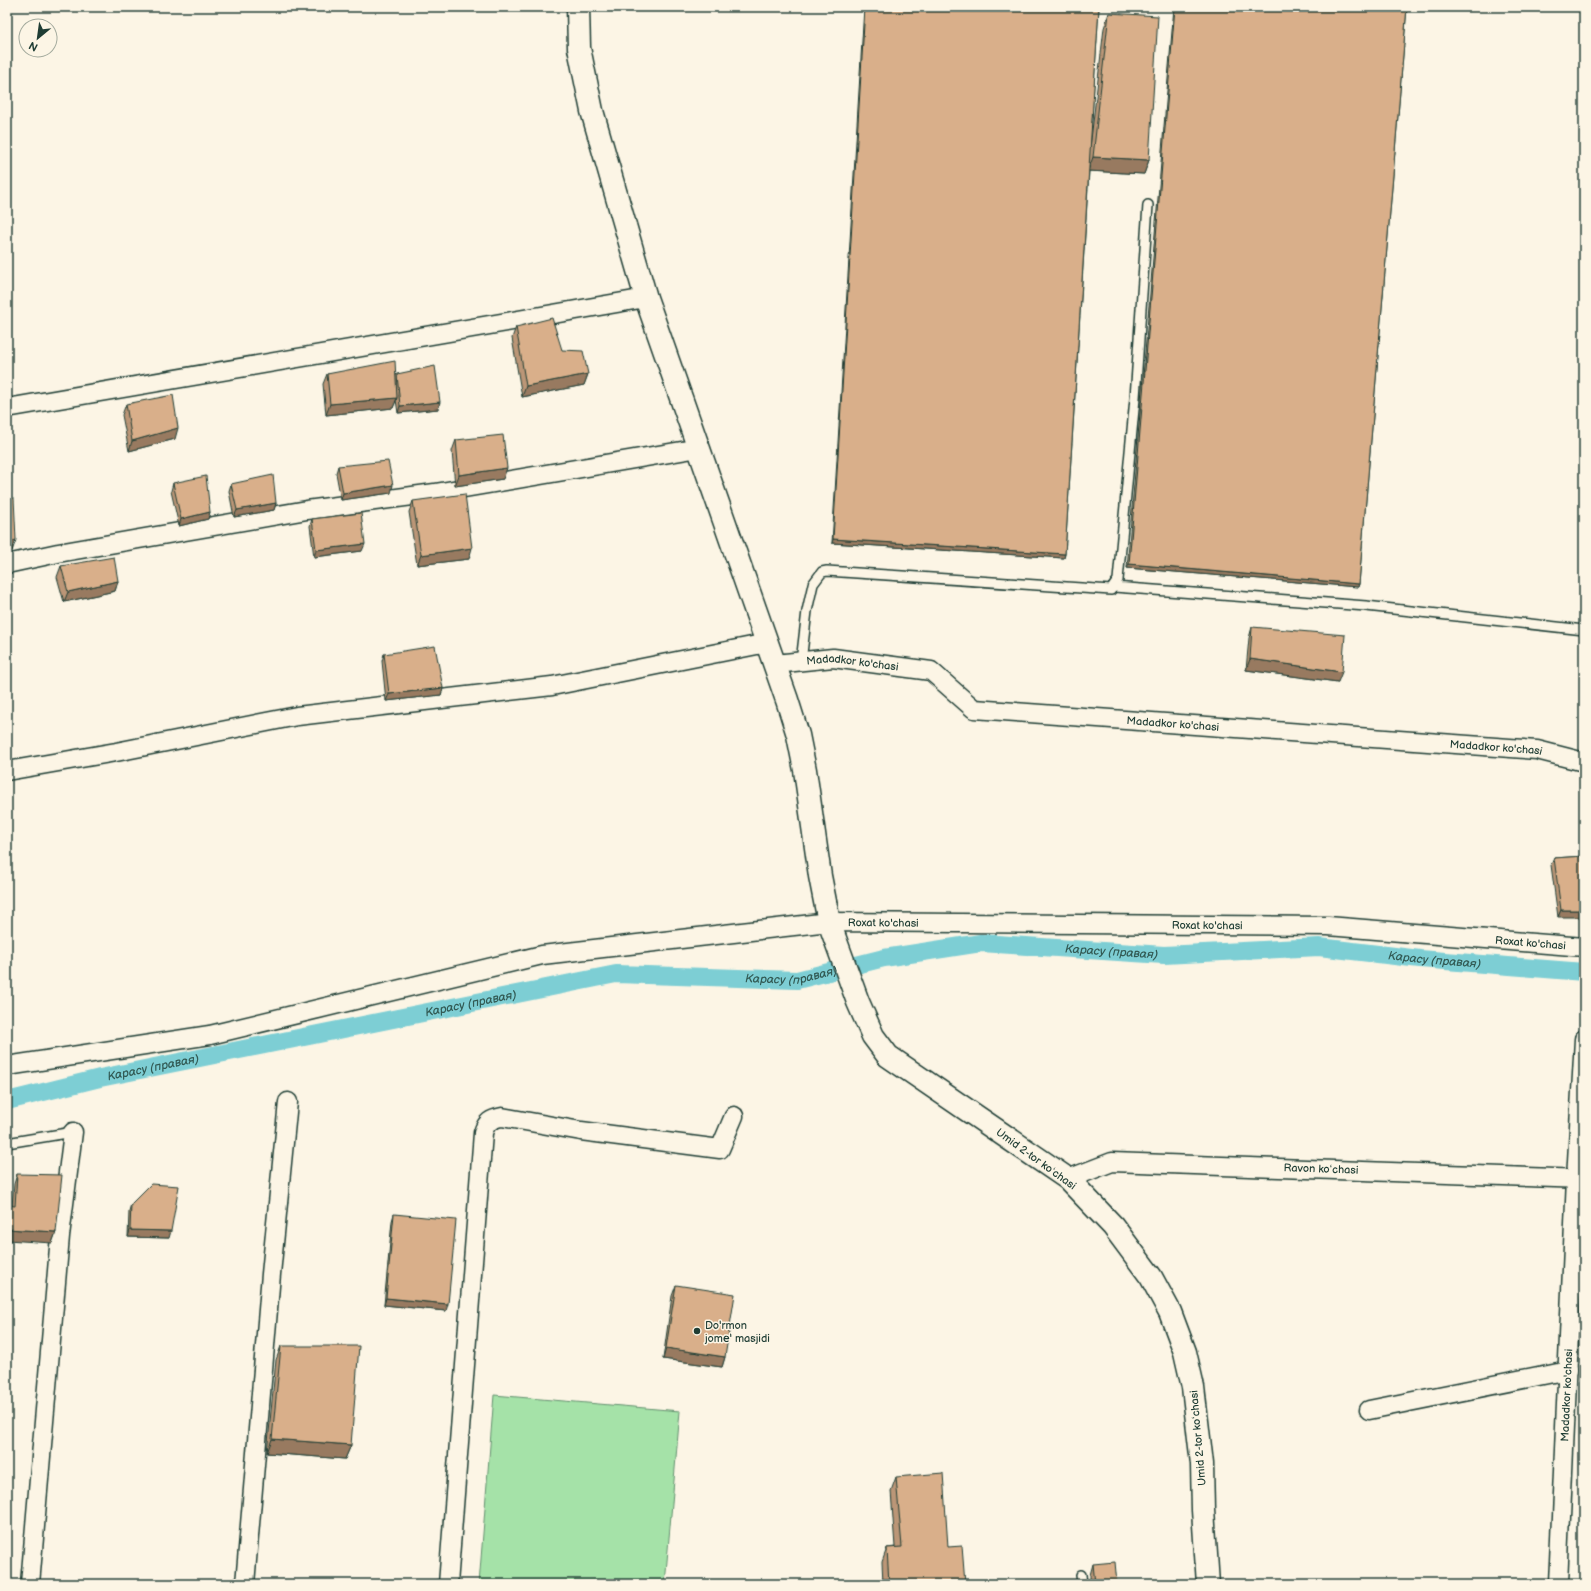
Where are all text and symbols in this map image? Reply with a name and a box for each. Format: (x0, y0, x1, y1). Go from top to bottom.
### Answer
north arrow (18, 18, 58, 58)
text: N (27, 39, 40, 54)
street label: Madadkor ko'chasi (806, 651, 899, 673)
street label: Madadkor ko'chasi (1126, 714, 1220, 733)
street label: Madadkor ko'chasi (1449, 737, 1544, 758)
street label: Roxat ko'chasi (848, 916, 919, 929)
street label: Roxat ko'chasi (1172, 918, 1243, 932)
street label: Roxat ko'chasi (1495, 933, 1566, 952)
water label: Карасу (правая) (1065, 941, 1159, 962)
water label: Карасу (правая) (1387, 948, 1482, 971)
water label: Карасу (правая) (745, 962, 839, 988)
water label: Карасу (правая) (424, 987, 518, 1020)
water label: Карасу (правая) (106, 1051, 201, 1084)
street label: Umid 2-tor koʻchasi (993, 1126, 1079, 1192)
street label: Ravon koʻchasi (1283, 1161, 1359, 1177)
place label: Do'rmon jome' masjidi (704, 1319, 770, 1345)
marker: Do'rmon jome' masjidi (692, 1326, 702, 1336)
street label: Madadkor ko'chasi (1558, 1349, 1575, 1442)
street label: Umid 2-tor koʻchasi (1187, 1390, 1209, 1486)

